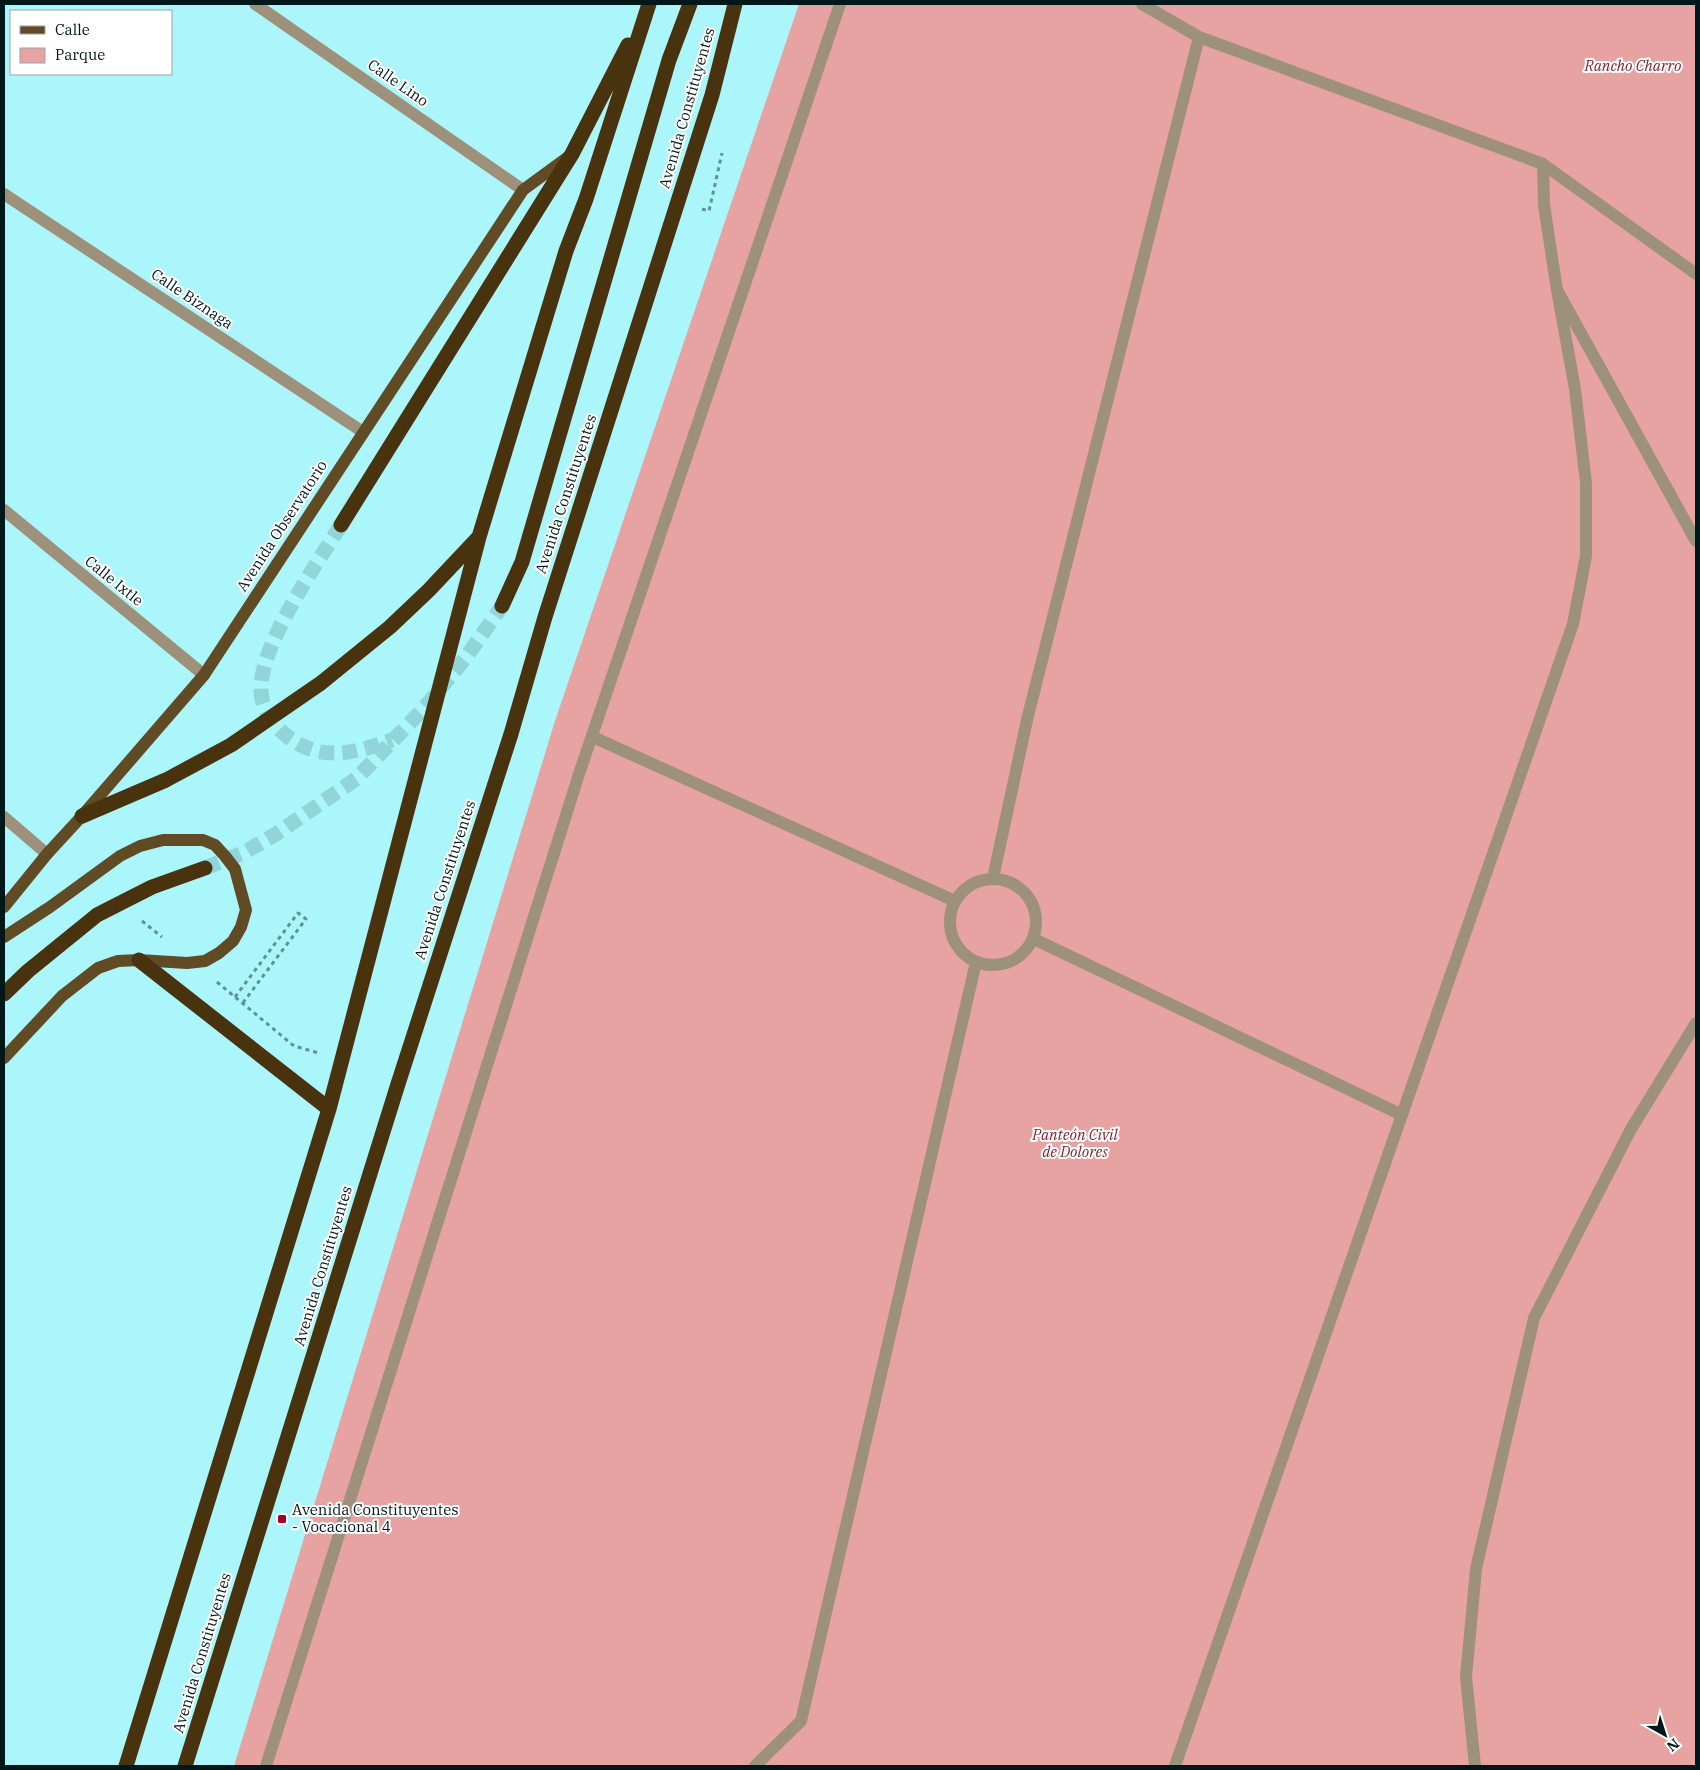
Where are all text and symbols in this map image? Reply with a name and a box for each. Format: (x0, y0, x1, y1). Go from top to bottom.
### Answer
legend (10, 10, 172, 75)
text: Calle (55, 20, 90, 39)
street label: Avenida Constituyentes (654, 25, 719, 191)
text: Parque (55, 45, 105, 64)
street label: Calle Lino (364, 55, 432, 110)
park label: Rancho Charro (1584, 56, 1681, 75)
street label: Calle Biznaga (148, 264, 237, 333)
street label: Avenida Constituyentes (531, 412, 600, 576)
street label: Avenida Observatorio (232, 457, 331, 595)
street label: Calle Ixtle (81, 551, 147, 610)
street label: Avenida Constituyentes (410, 798, 479, 962)
park label: Panteón Civil de Dolores (1031, 1125, 1118, 1161)
street label: Avenida Constituyentes (289, 1183, 356, 1348)
place label: Avenida Constituyentes - Vocacional 4 (292, 1500, 459, 1536)
marker: Avenida Constituyentes - Vocacional 4 (276, 1513, 288, 1525)
street label: Avenida Constituyentes (168, 1570, 235, 1735)
north arrow (1640, 1710, 1690, 1760)
text: N (1663, 1735, 1683, 1756)

